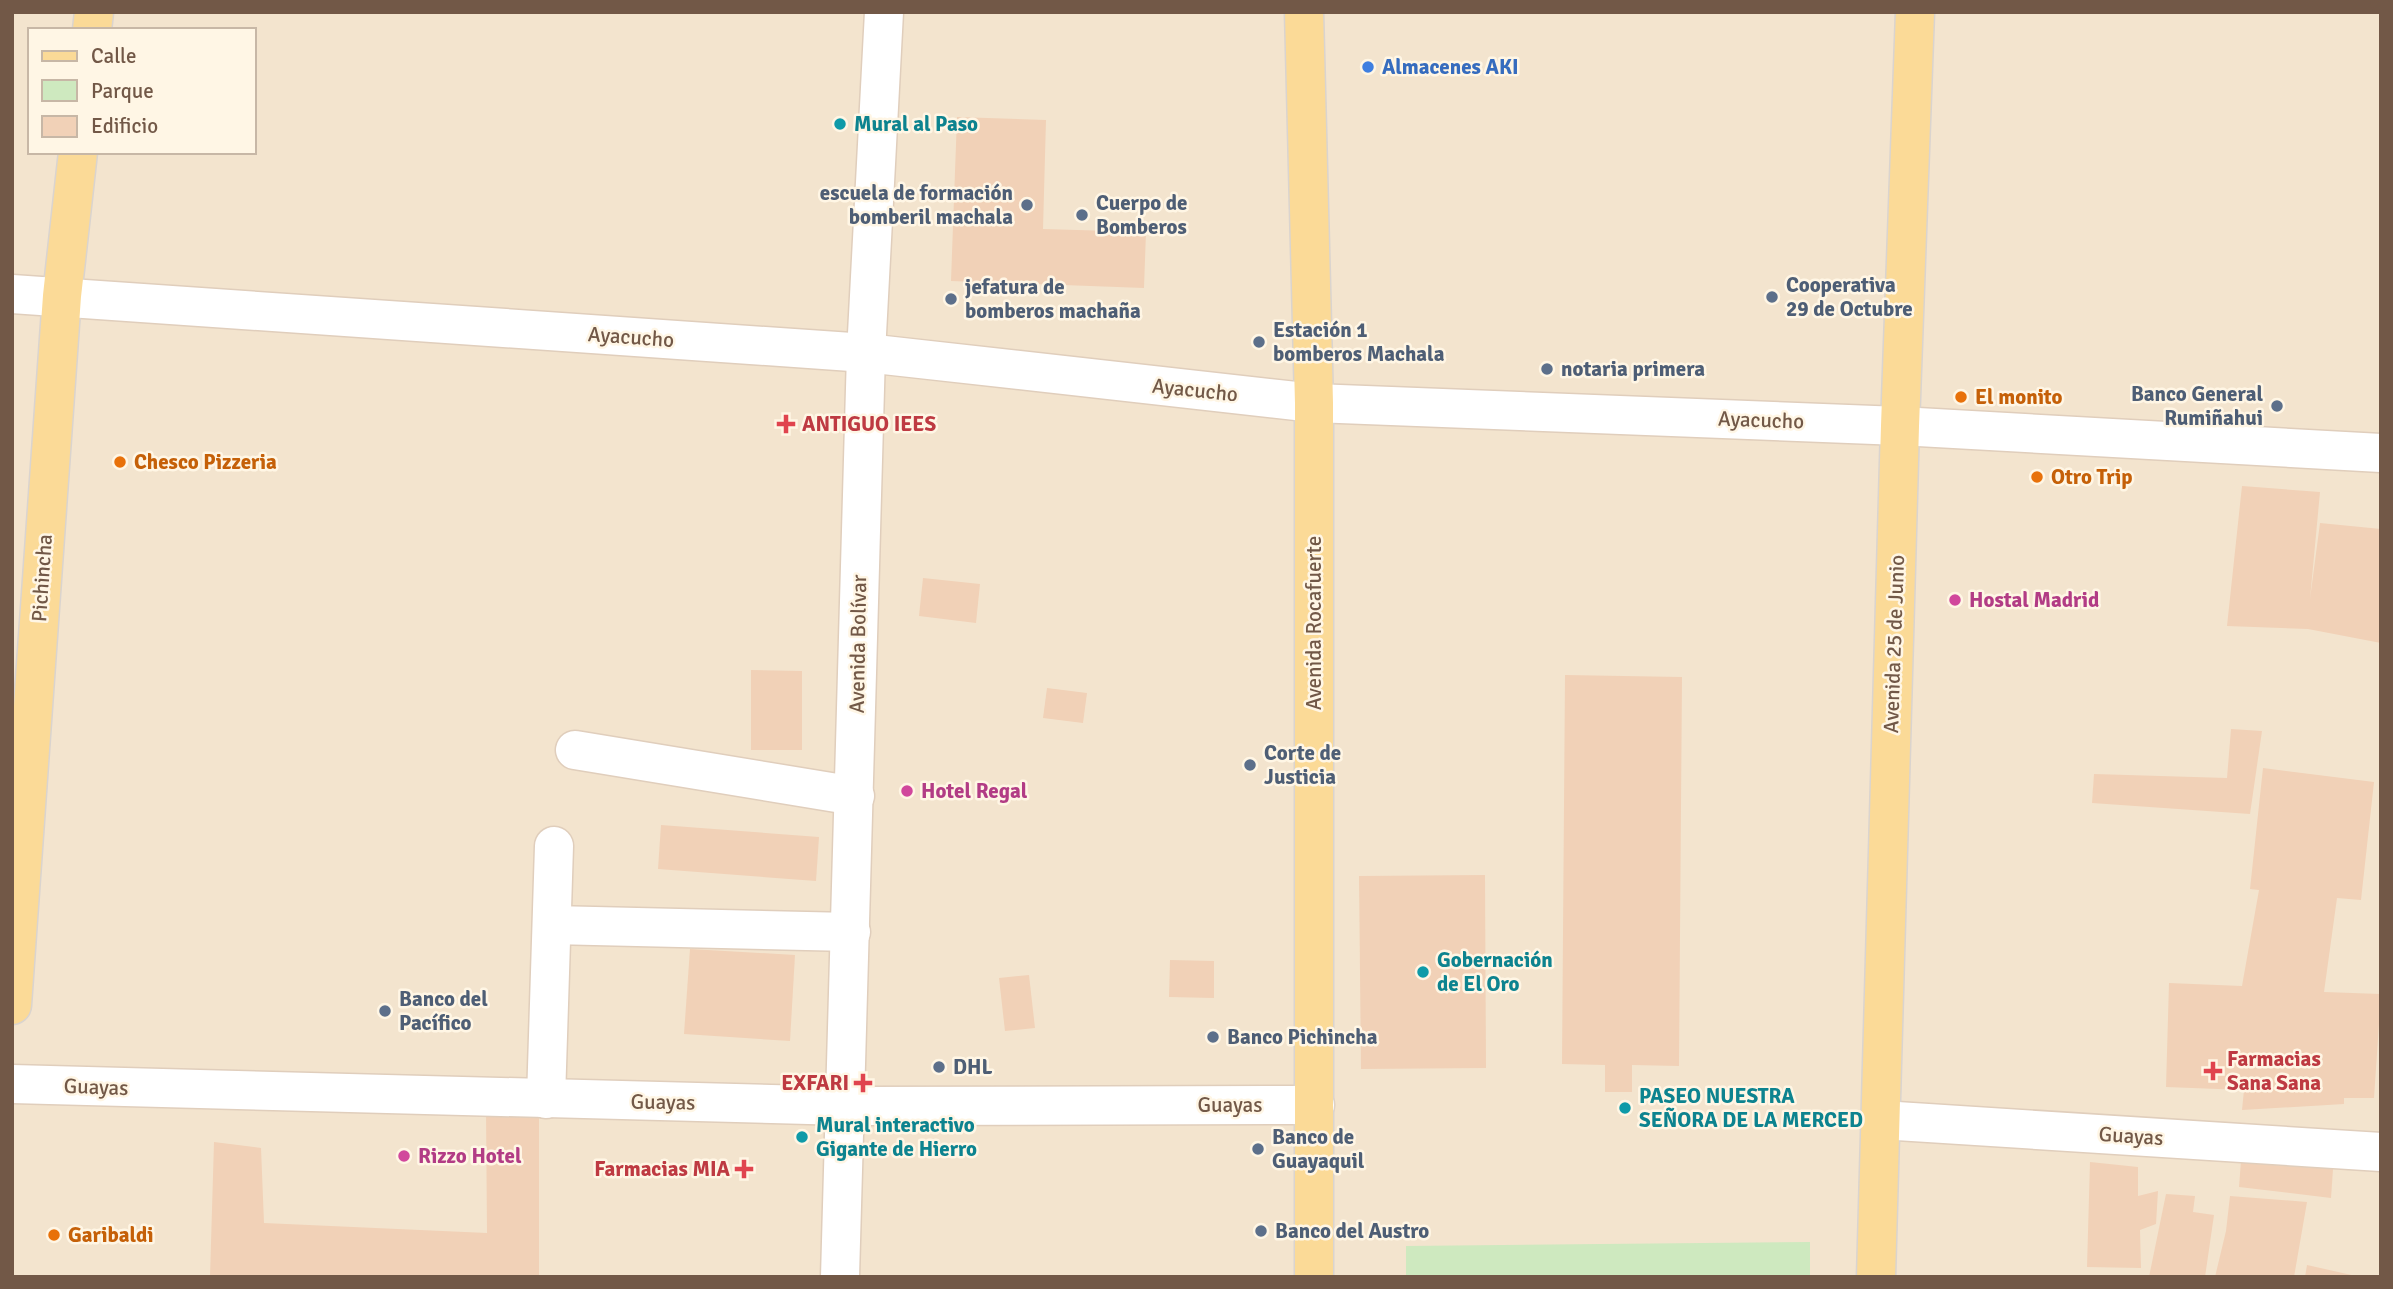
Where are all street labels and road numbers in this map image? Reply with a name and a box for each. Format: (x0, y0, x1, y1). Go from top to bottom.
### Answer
street label: Ayacucho (587, 321, 675, 353)
street label: Ayacucho (1151, 373, 1239, 407)
street label: Ayacucho (1717, 406, 1805, 434)
street label: Pichincha (26, 533, 58, 623)
street label: Avenida Rocafuerte (1301, 536, 1327, 710)
street label: Avenida 25 de Junio (1878, 554, 1910, 734)
street label: Avenida Bolívar (844, 574, 872, 714)
street label: Guayas (63, 1073, 129, 1101)
street label: Guayas (630, 1088, 696, 1116)
street label: Guayas (1198, 1092, 1262, 1118)
street label: Guayas (2098, 1121, 2164, 1151)

